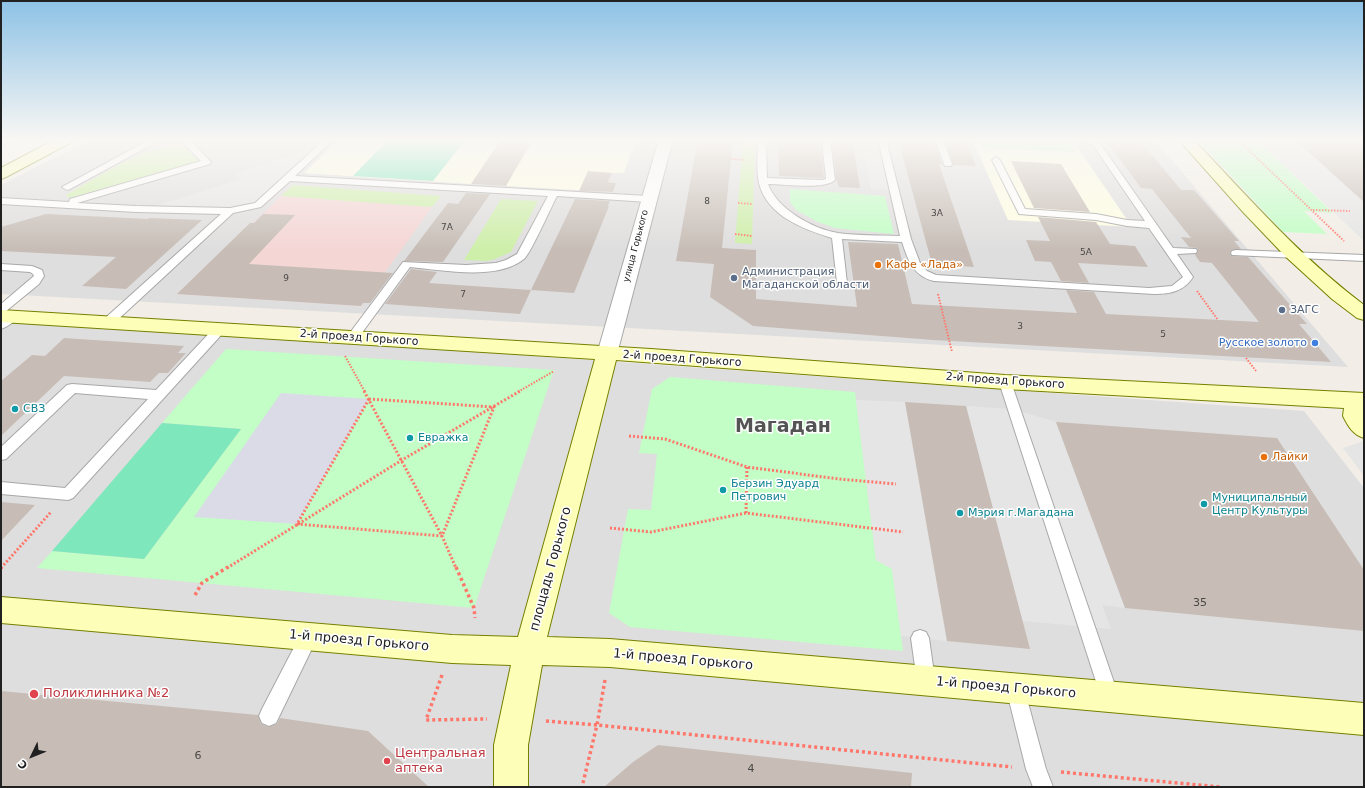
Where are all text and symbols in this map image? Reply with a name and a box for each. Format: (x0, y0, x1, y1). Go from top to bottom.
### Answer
house number: 8 (704, 197, 710, 207)
street label: улица Горького (621, 209, 651, 283)
house number: 3А (931, 209, 943, 219)
house number: 7А (441, 223, 453, 233)
house number: 5А (1080, 248, 1092, 258)
place label: Кафе «Лада» (886, 258, 963, 272)
marker: Кафе «Лада» (873, 260, 883, 270)
place label: Администрация Магаданской области (742, 265, 869, 291)
marker: Администрация Магаданской области (729, 273, 739, 283)
house number: 9 (283, 274, 289, 284)
house number: 7 (460, 290, 466, 300)
place label: ЗАГС (1290, 303, 1319, 317)
marker: ЗАГС (1277, 305, 1287, 315)
house number: 3 (1017, 322, 1023, 332)
street label: 2-й проезд Горького (299, 327, 419, 349)
house number: 5 (1160, 330, 1166, 340)
place label: Русское золото (1219, 336, 1307, 350)
marker: Русское золото (1310, 338, 1320, 348)
street label: 2-й проезд Горького (622, 348, 742, 370)
street label: 2-й проезд Горького (945, 370, 1065, 392)
place label: СВЗ (23, 402, 45, 416)
marker: СВЗ (10, 404, 20, 414)
district label: Магадан (735, 416, 831, 438)
place label: Евражка (418, 431, 468, 445)
marker: Евражка (405, 433, 415, 443)
place label: Лайки (1272, 450, 1308, 464)
marker: Лайки (1259, 452, 1269, 462)
place label: Берзин Эдуард Петрович (731, 477, 819, 503)
marker: Берзин Эдуард Петрович (718, 485, 728, 495)
place label: Муниципальный Центр Культуры (1212, 491, 1308, 517)
marker: Муниципальный Центр Культуры (1199, 499, 1209, 509)
street label: площадь Горького (527, 505, 575, 633)
place label: Мэрия г.Магадана (968, 506, 1074, 520)
marker: Мэрия г.Магадана (955, 508, 965, 518)
house number: 35 (1193, 596, 1207, 610)
street label: 1-й проезд Горького (288, 627, 430, 655)
street label: 1-й проезд Горького (612, 646, 754, 674)
street label: 1-й проезд Горького (935, 674, 1077, 702)
place label: Поликлинника №2 (43, 686, 169, 702)
marker: Поликлинника №2 (28, 688, 40, 700)
north arrow (12, 736, 52, 776)
place label: Центральная аптека (395, 746, 486, 777)
house number: 6 (195, 749, 201, 763)
marker: Центральная аптека (382, 756, 392, 766)
text: С (15, 757, 30, 772)
house number: 4 (748, 762, 754, 776)

